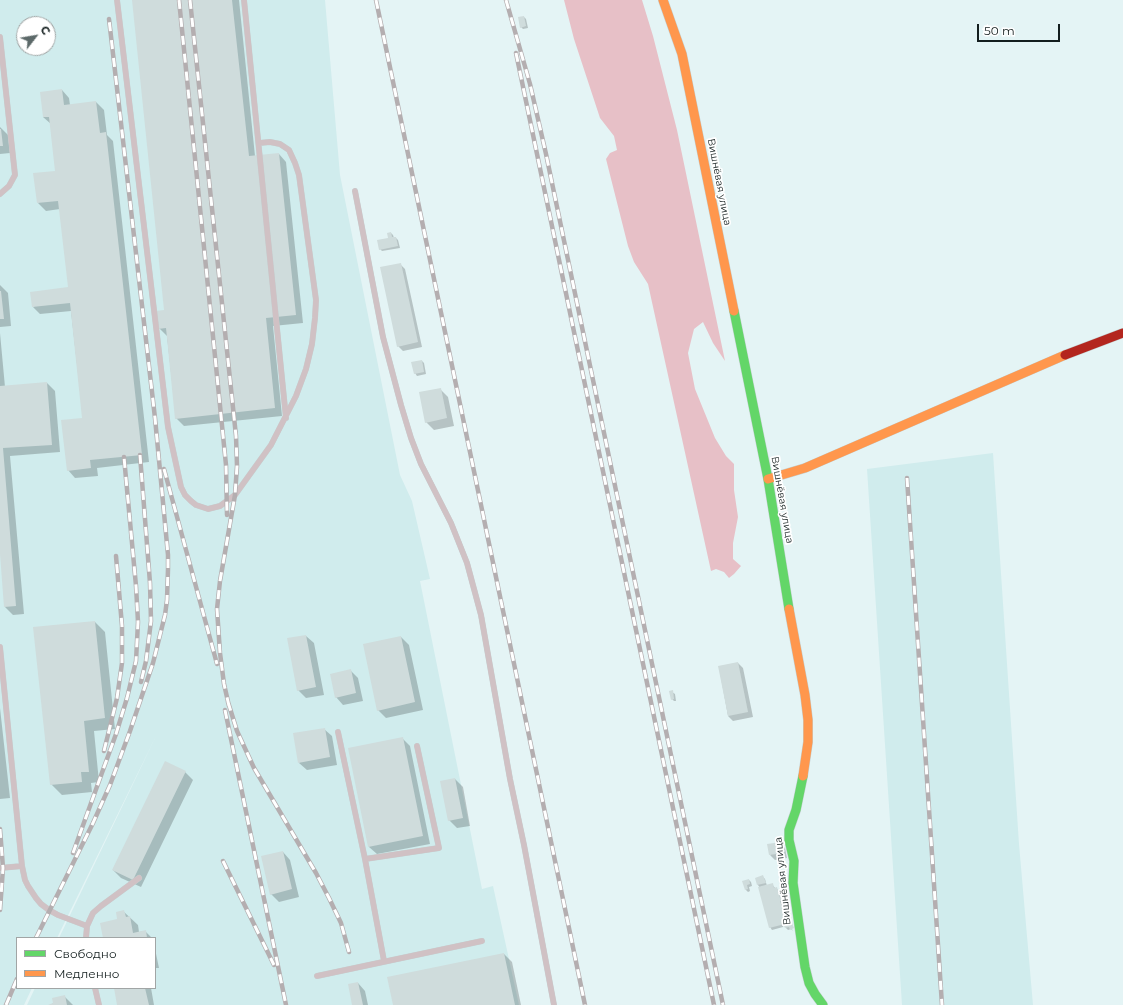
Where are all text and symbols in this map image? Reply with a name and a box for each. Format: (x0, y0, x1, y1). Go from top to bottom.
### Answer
north arrow (16, 16, 56, 56)
scale bar (979, 16, 1062, 42)
text: С (37, 23, 53, 37)
text: 50 m (984, 23, 1015, 38)
street label: Вишнёвая улица (705, 137, 733, 227)
street label: Вишнёвая улица (768, 455, 796, 545)
street label: Вишнёвая улица (772, 836, 794, 926)
legend (16, 937, 156, 989)
text: Свободно (54, 946, 117, 961)
text: Медленно (54, 966, 119, 981)

